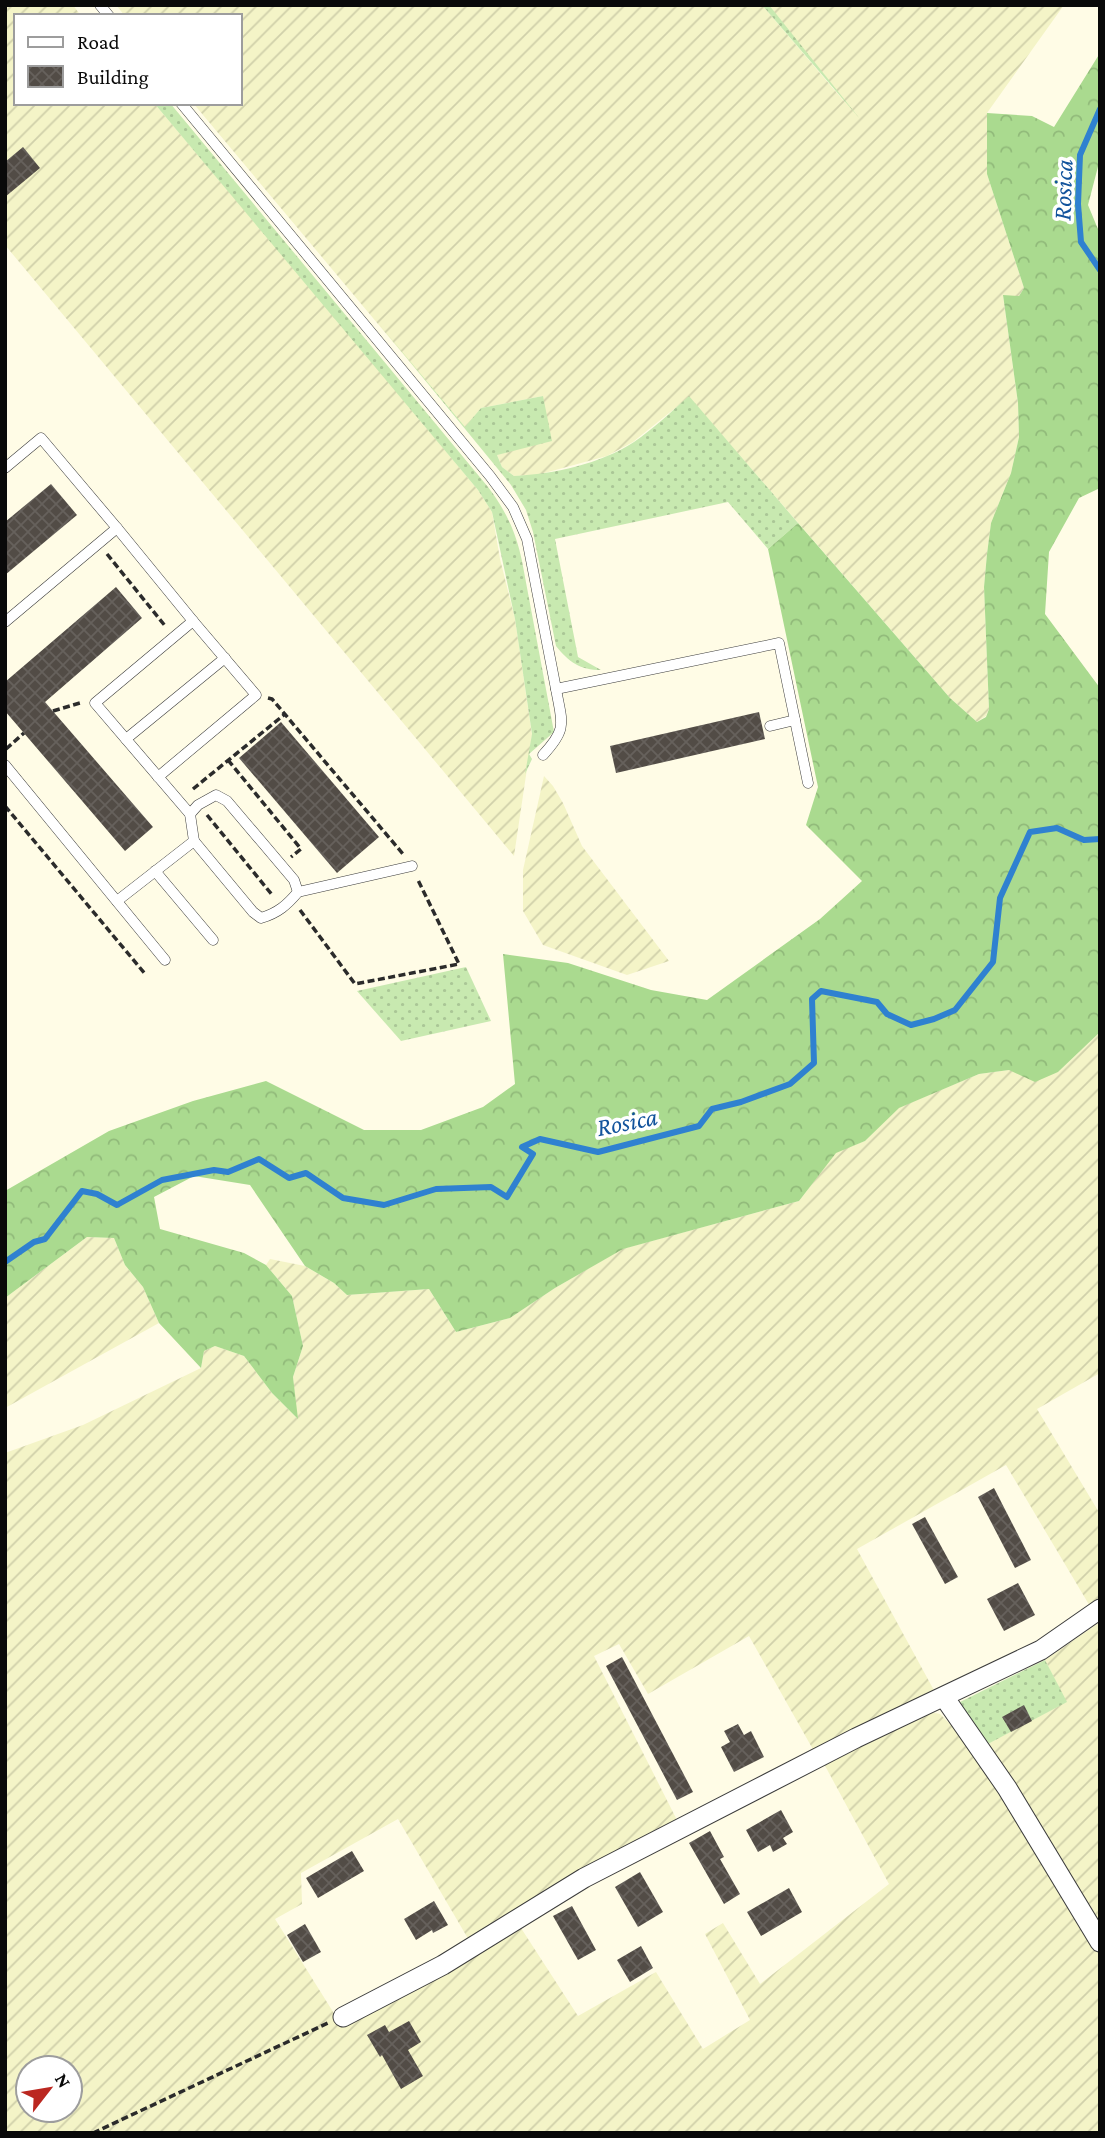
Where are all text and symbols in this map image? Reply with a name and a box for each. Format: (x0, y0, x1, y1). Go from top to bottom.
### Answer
legend (14, 14, 242, 105)
text: Road (77, 30, 120, 54)
text: Building (77, 65, 149, 89)
water label: Rosica (1047, 159, 1079, 221)
water label: Rosica (594, 1102, 660, 1142)
north arrow (14, 2054, 84, 2124)
text: N (51, 2070, 76, 2092)

